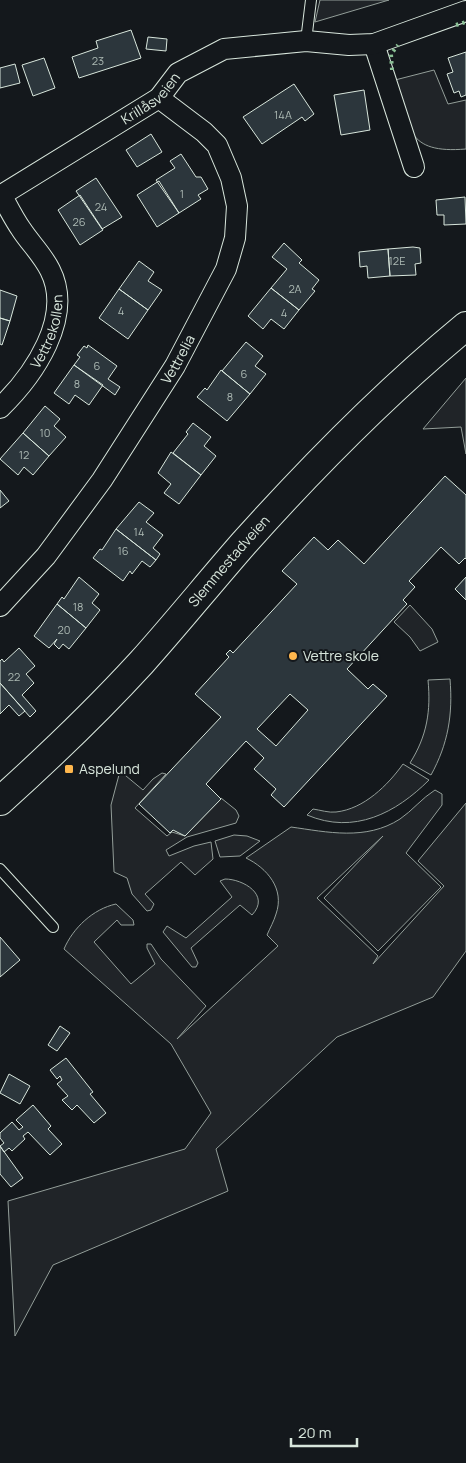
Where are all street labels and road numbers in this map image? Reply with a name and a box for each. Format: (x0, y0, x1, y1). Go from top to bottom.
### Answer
street label: Krillåsveien (117, 68, 184, 128)
street label: Vettrekollen (26, 294, 66, 372)
street label: Vettrelia (156, 331, 199, 387)
street label: Slemmestadveien (184, 511, 274, 611)

